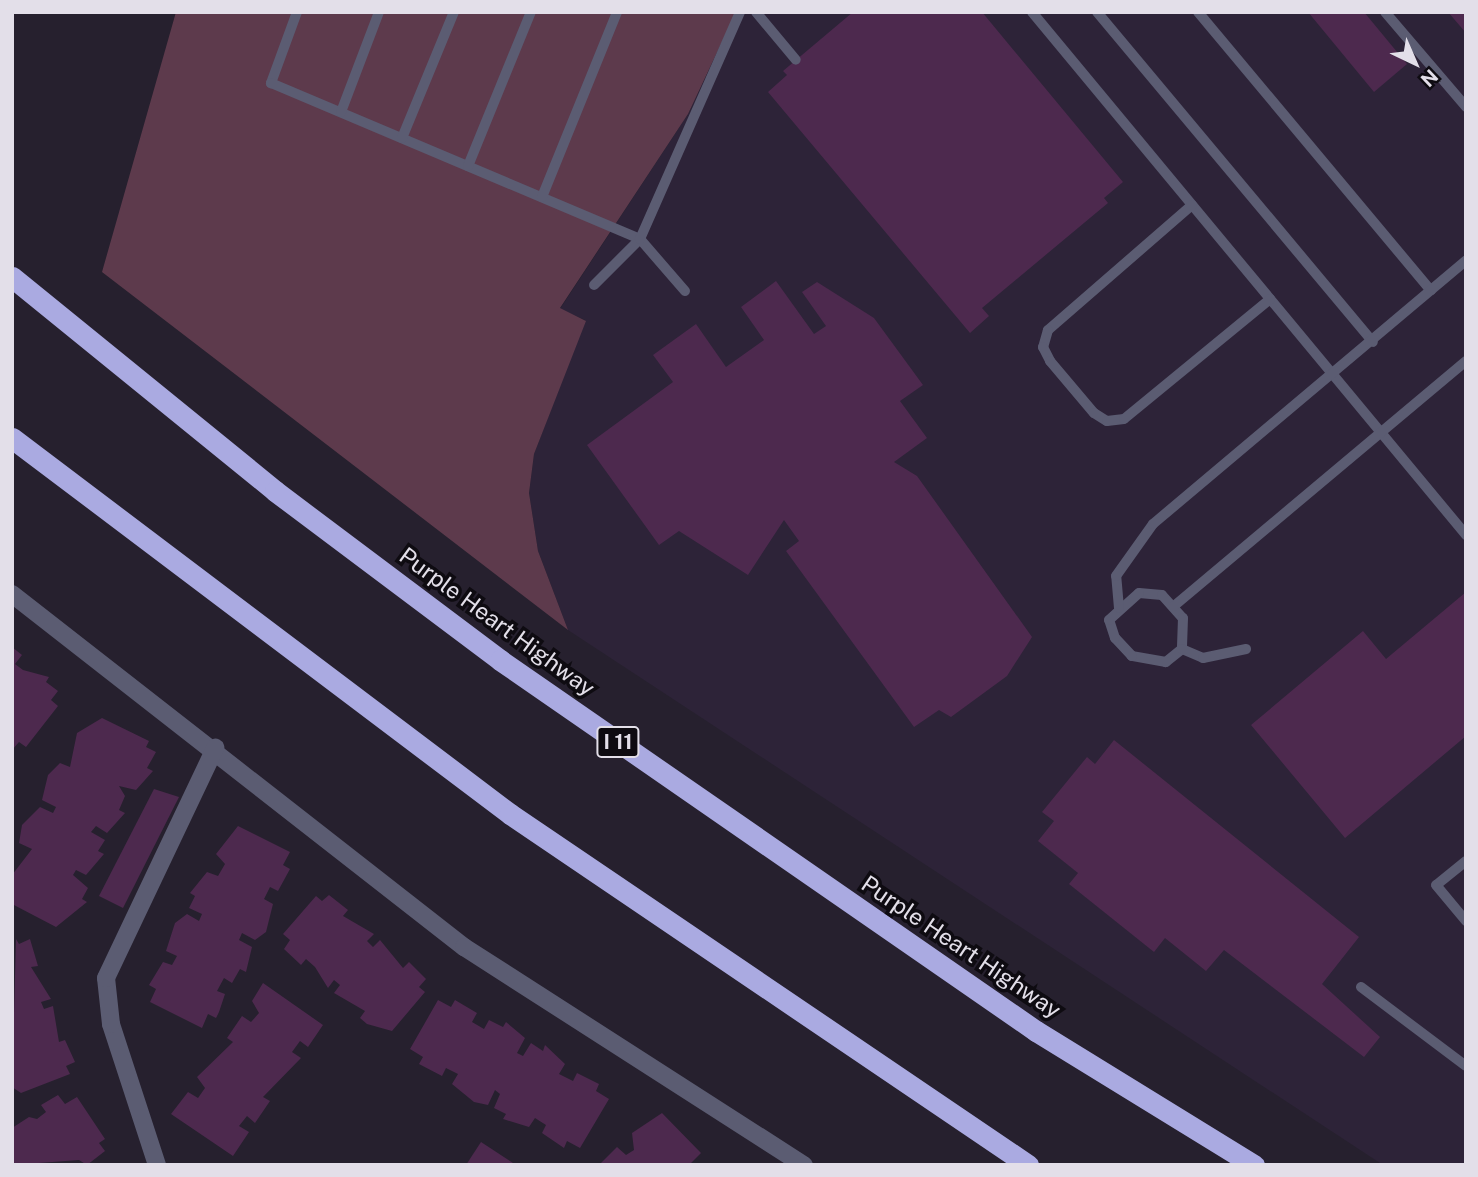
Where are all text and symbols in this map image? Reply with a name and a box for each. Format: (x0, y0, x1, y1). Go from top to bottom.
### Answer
north arrow (1380, 28, 1450, 98)
text: N (1417, 65, 1443, 91)
street label: Purple Heart Highway (394, 542, 600, 702)
road number: I 11 (595, 724, 641, 760)
street label: Purple Heart Highway (856, 870, 1066, 1024)

